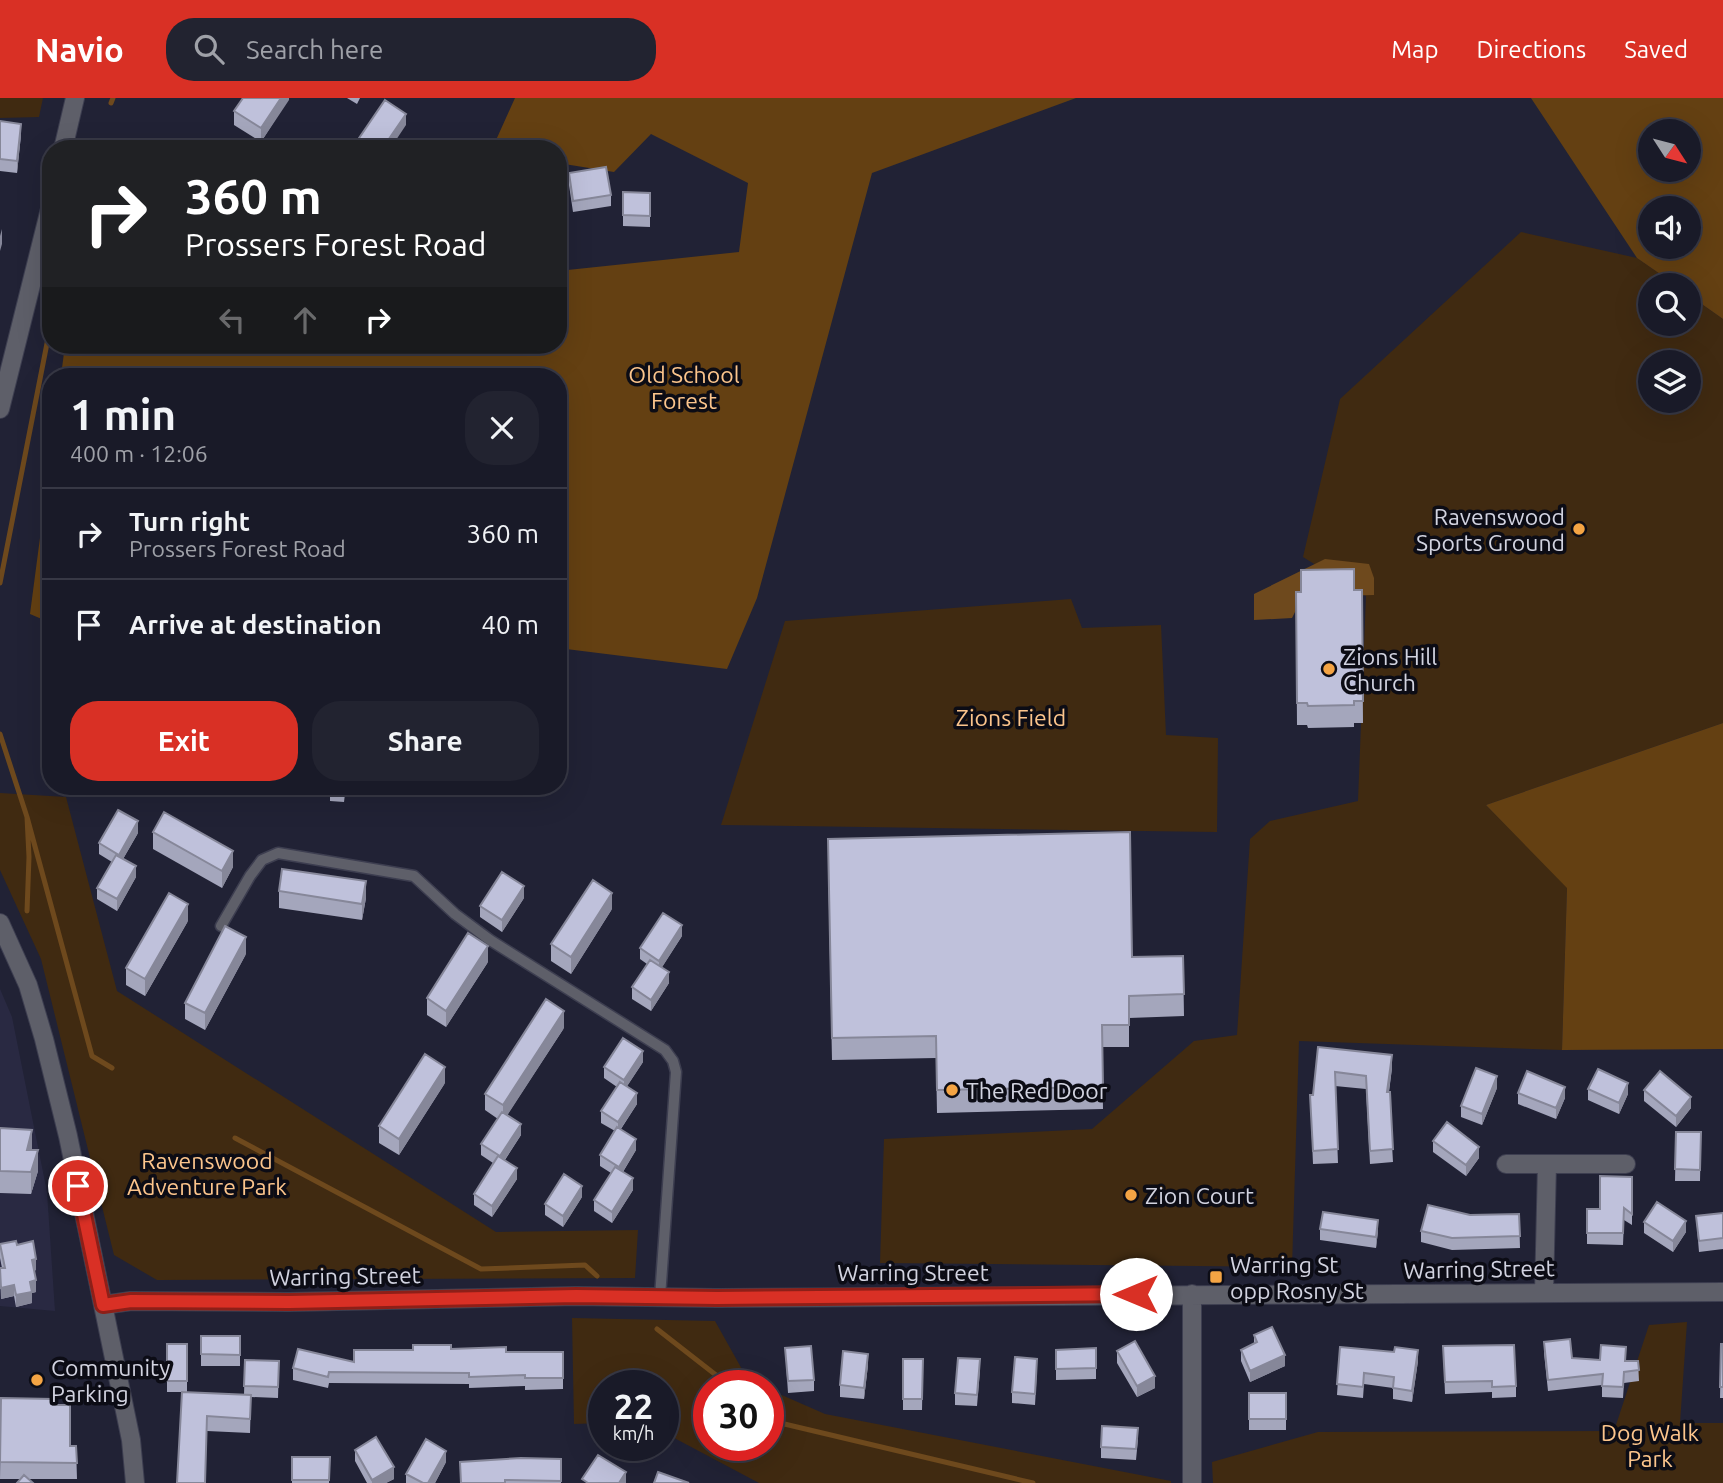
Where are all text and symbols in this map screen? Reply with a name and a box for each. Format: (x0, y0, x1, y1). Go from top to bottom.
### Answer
search box (166, 18, 656, 81)
icon: search (190, 30, 228, 68)
text: Navio (35, 31, 124, 68)
text: Search here (246, 35, 383, 64)
text: Map (1391, 36, 1438, 63)
text: Directions (1476, 36, 1586, 63)
text: Saved (1624, 36, 1688, 63)
north arrow (1638, 119, 1701, 182)
map controls (1638, 119, 1701, 413)
icon: right (70, 168, 161, 259)
text: 360 m (185, 168, 322, 223)
button: sound (1638, 196, 1701, 259)
text: Prossers Forest Road (185, 226, 487, 262)
button: search (1638, 273, 1701, 336)
icon: left (213, 301, 251, 339)
icon: ahead (286, 301, 324, 339)
icon: right (359, 301, 397, 339)
button: layers (1638, 350, 1701, 413)
park label: Old School Forest (628, 362, 740, 413)
text: 1 min (70, 391, 176, 438)
button: close (465, 391, 539, 465)
text: 400 m · 12:06 (70, 441, 208, 466)
place label: Ravenswood Sports Ground (1416, 504, 1565, 555)
text: Turn right (129, 507, 250, 536)
icon: right (70, 515, 108, 553)
text: 360 m (467, 519, 539, 548)
marker: Ravenswood Sports Ground (1571, 521, 1587, 537)
text: Prossers Forest Road (129, 536, 346, 561)
icon: arrive (70, 606, 108, 644)
text: Arrive at destination (129, 610, 382, 639)
text: 40 m (481, 610, 539, 639)
place label: Zions Hill Church (1343, 644, 1437, 695)
marker: Zions Hill Church (1321, 661, 1337, 677)
button: Exit (70, 701, 298, 781)
button: Share (312, 701, 539, 781)
park label: Zions Field (956, 705, 1066, 730)
place label: The Red Door (966, 1078, 1108, 1103)
marker: The Red Door (944, 1082, 960, 1098)
park label: Ravenswood Adventure Park (127, 1148, 287, 1199)
pin (48, 1156, 108, 1216)
icon: arrive (59, 1167, 97, 1205)
place label: Zion Court (1145, 1183, 1254, 1208)
marker: Zion Court (1123, 1187, 1139, 1203)
place label: Warring St opp Rosny St (1230, 1252, 1364, 1303)
street label: Warring Street (1403, 1255, 1555, 1283)
position arrow (1099, 1257, 1173, 1331)
street label: Warring Street (837, 1260, 989, 1285)
street label: Warring Street (269, 1262, 421, 1290)
marker: Warring St opp Rosny St (1208, 1269, 1224, 1285)
place label: Community Parking (51, 1355, 170, 1406)
speed limit sign: 30 (693, 1370, 784, 1461)
marker: Community Parking (29, 1372, 45, 1388)
text: 22 (614, 1386, 653, 1426)
park label: Dog Walk Park (1601, 1420, 1700, 1471)
text: km/h (613, 1423, 654, 1443)

